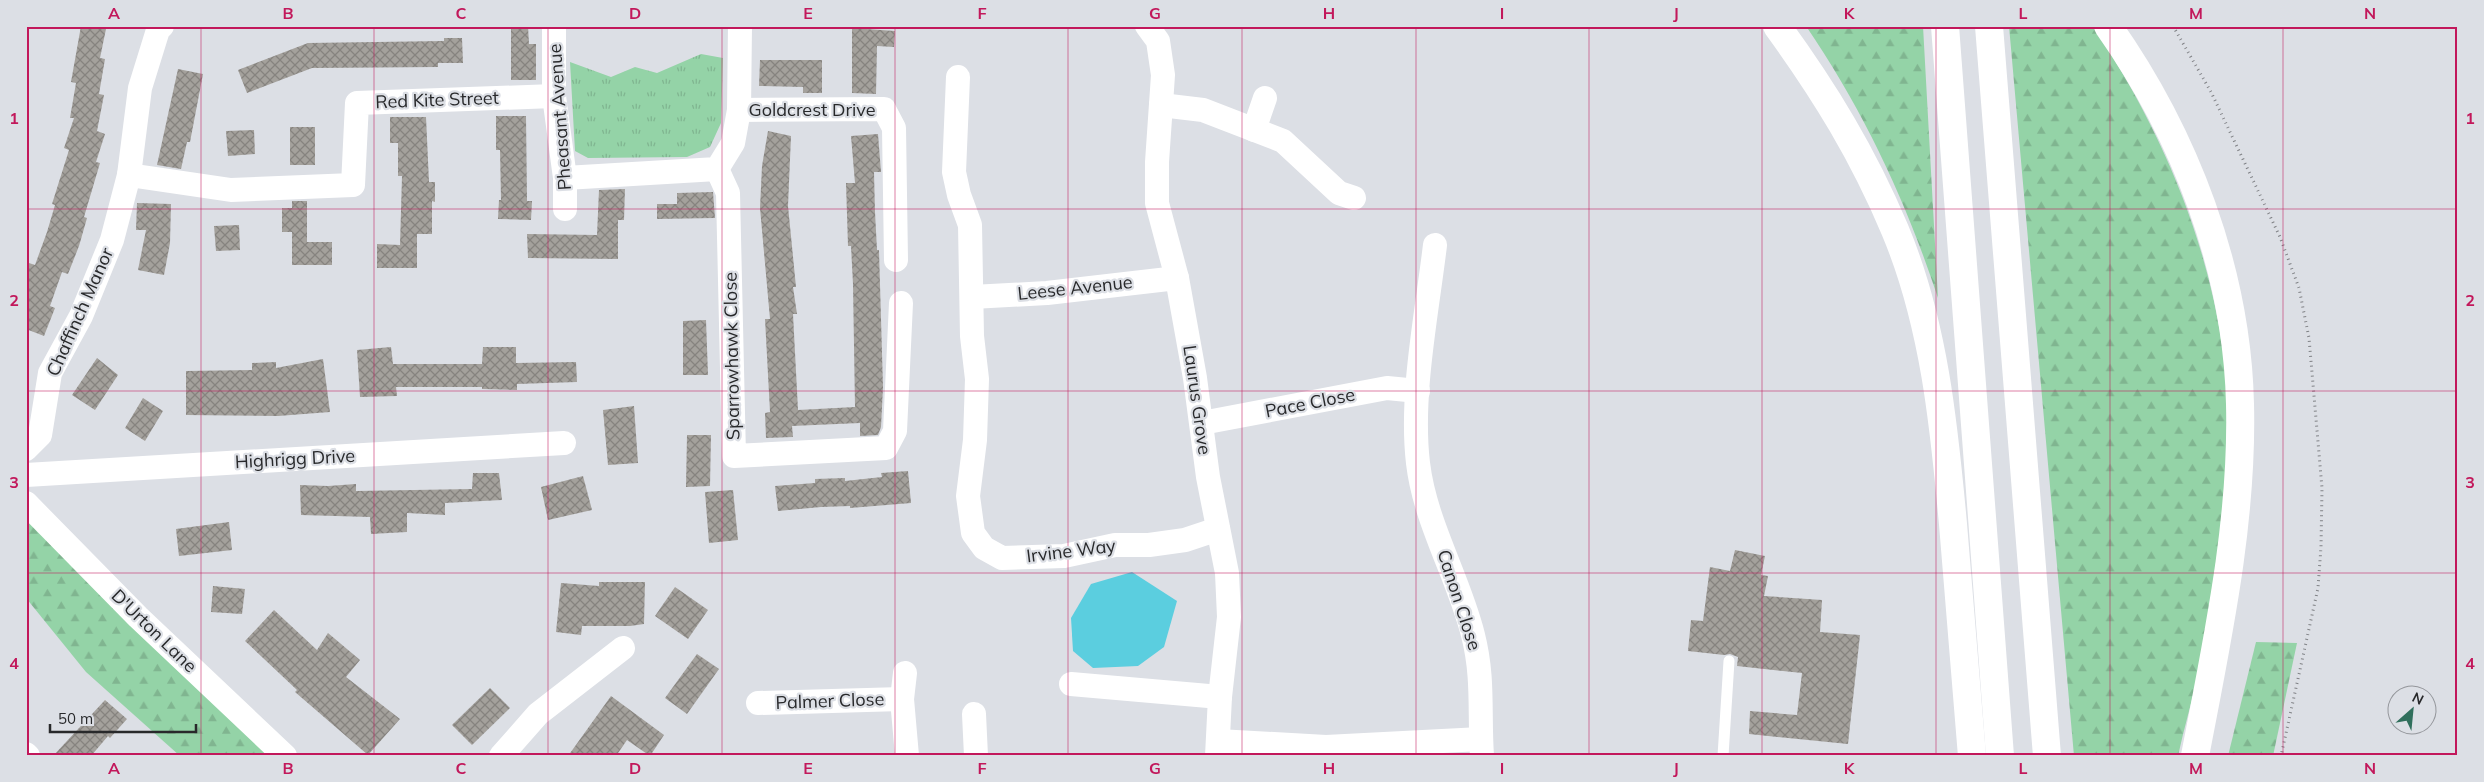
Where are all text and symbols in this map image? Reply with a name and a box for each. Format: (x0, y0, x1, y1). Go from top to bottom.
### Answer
text: A (108, 3, 120, 23)
text: B (282, 3, 294, 23)
text: C (456, 3, 467, 23)
text: D (629, 3, 641, 23)
text: E (803, 3, 813, 23)
text: F (977, 3, 987, 23)
text: G (1149, 3, 1161, 23)
text: H (1323, 3, 1335, 23)
text: I (1500, 3, 1504, 23)
text: J (1673, 3, 1679, 23)
text: K (1844, 3, 1856, 23)
text: L (2019, 3, 2028, 23)
text: M (2189, 3, 2203, 23)
text: N (2364, 3, 2376, 23)
street label: Pheasant Avenue (543, 43, 576, 191)
street label: Red Kite Street (375, 86, 499, 113)
street label: Goldcrest Drive (749, 98, 875, 121)
text: 1 (9, 108, 19, 128)
text: 1 (2465, 108, 2475, 128)
street label: Chaffinch Manor (41, 244, 118, 380)
street label: Leese Avenue (1016, 270, 1134, 305)
street label: Sparrowhawk Close (719, 272, 744, 440)
text: 2 (9, 290, 19, 310)
text: 2 (2465, 290, 2475, 310)
street label: Laurus Grove (1178, 344, 1217, 456)
street label: Pace Close (1263, 383, 1357, 422)
street label: Highrigg Drive (234, 444, 356, 473)
text: 3 (9, 472, 19, 492)
text: 3 (2465, 472, 2475, 492)
street label: Irvine Way (1025, 534, 1117, 567)
street label: Canon Close (1432, 547, 1487, 653)
street label: D'Urton Lane (107, 584, 202, 677)
text: 4 (9, 653, 19, 673)
text: 4 (2465, 653, 2475, 673)
north arrow (2386, 684, 2436, 734)
street label: Palmer Close (775, 687, 885, 714)
text: N (2409, 688, 2427, 709)
scale bar (50, 702, 196, 734)
text: 50 m (58, 709, 93, 728)
text: A (108, 758, 120, 778)
text: B (282, 758, 294, 778)
text: C (456, 758, 467, 778)
text: D (629, 758, 641, 778)
text: E (803, 758, 813, 778)
text: F (977, 758, 987, 778)
text: G (1149, 758, 1161, 778)
text: H (1323, 758, 1335, 778)
text: I (1500, 758, 1504, 778)
text: J (1673, 758, 1679, 778)
text: K (1844, 758, 1856, 778)
text: L (2019, 758, 2028, 778)
text: M (2189, 758, 2203, 778)
text: N (2364, 758, 2376, 778)

